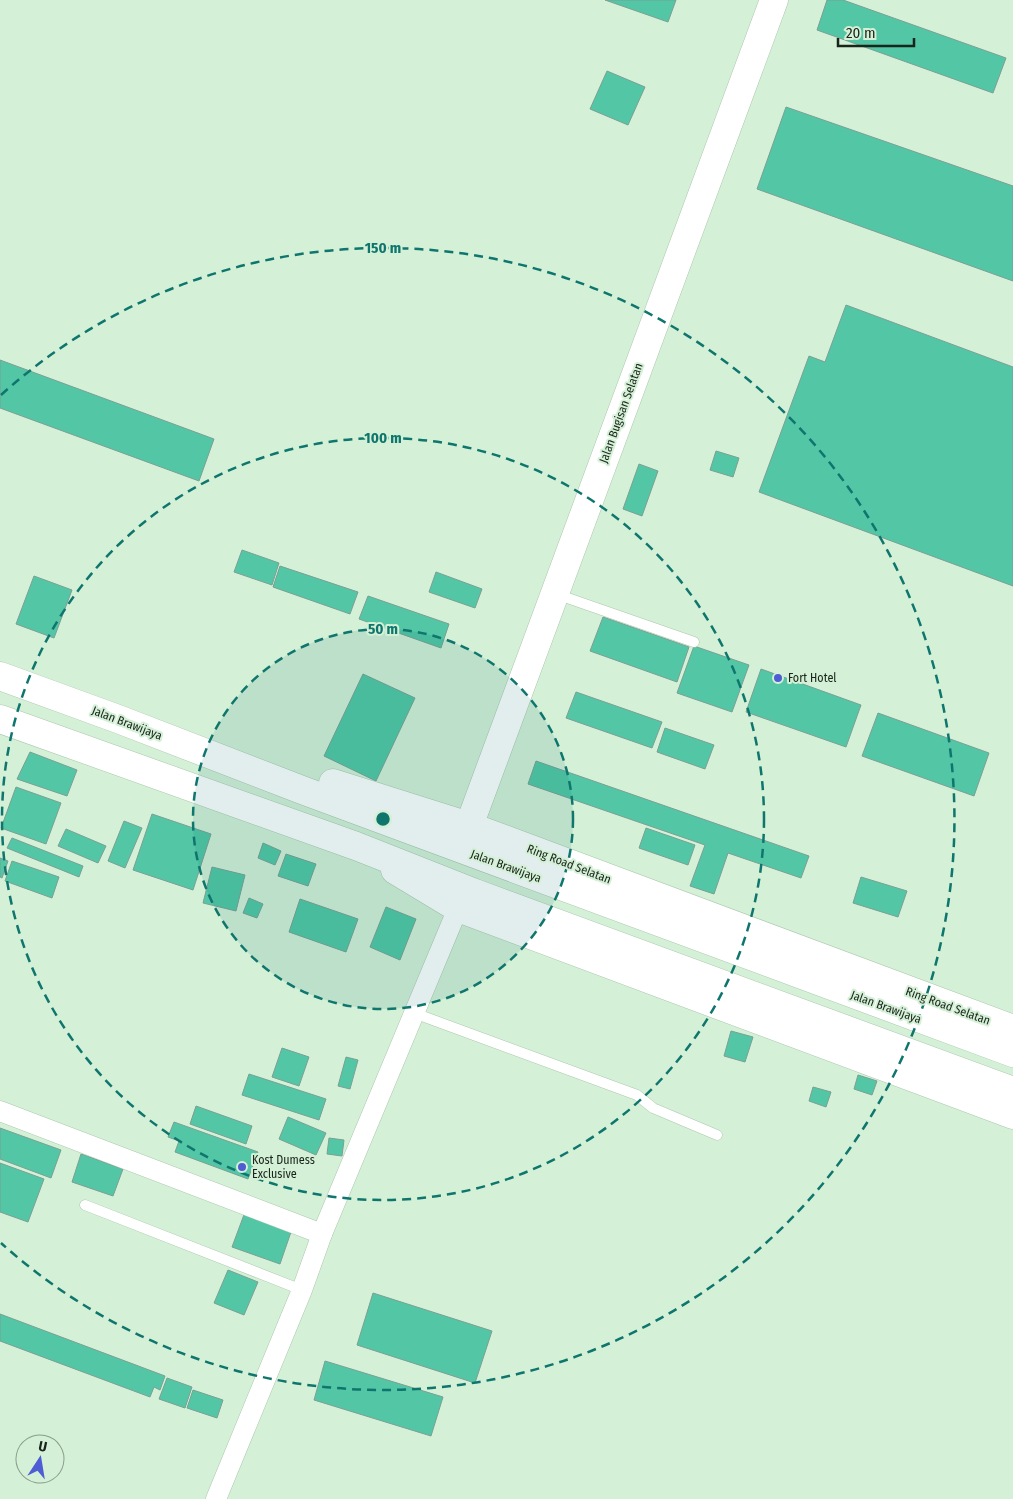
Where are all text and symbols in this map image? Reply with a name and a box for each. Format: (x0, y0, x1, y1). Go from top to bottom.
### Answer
scale bar (838, 15, 914, 47)
text: 20 m (846, 24, 876, 42)
text: 150 m (365, 239, 401, 257)
street label: Jalan Bugisan Selatan (596, 361, 646, 465)
text: 100 m (364, 429, 402, 447)
text: 50 m (368, 620, 398, 638)
place label: Fort Hotel (788, 671, 837, 685)
marker: Fort Hotel (772, 672, 784, 684)
street label: Jalan Brawijaya (90, 703, 164, 743)
centre of rings (374, 810, 392, 828)
street label: Ring Road Selatan (525, 842, 613, 886)
street label: Jalan Brawijaya (469, 847, 543, 885)
street label: Ring Road Selatan (904, 984, 992, 1028)
street label: Jalan Brawijaya (849, 988, 923, 1026)
place label: Kost Dumess Exclusive (252, 1153, 315, 1181)
marker: Kost Dumess Exclusive (236, 1161, 248, 1173)
north arrow (15, 1434, 65, 1484)
text: U (37, 1438, 48, 1456)

